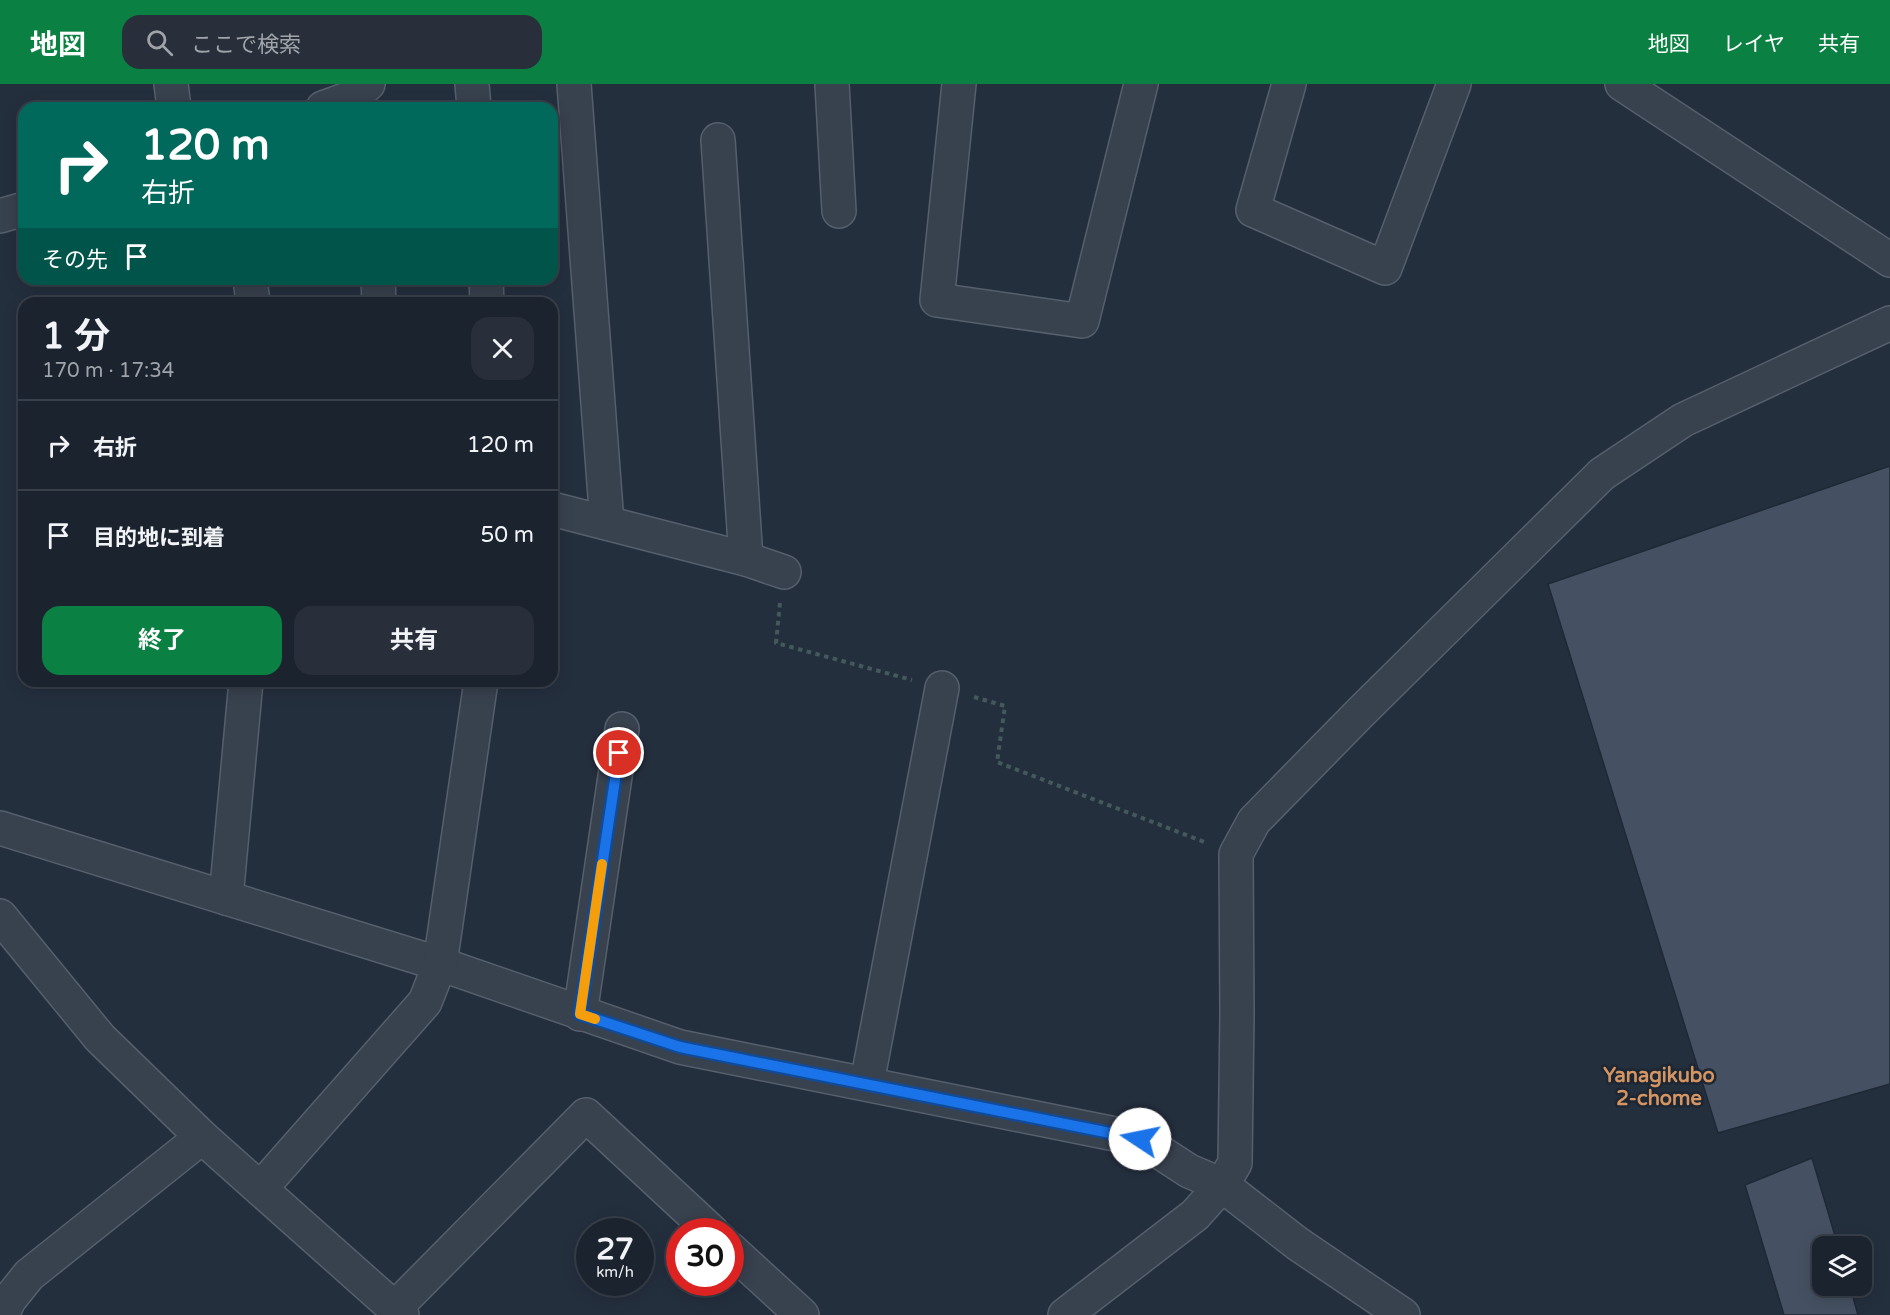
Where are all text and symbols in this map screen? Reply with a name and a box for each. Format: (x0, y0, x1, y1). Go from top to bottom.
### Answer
search box (122, 15, 542, 69)
icon: search (143, 26, 176, 59)
text: 地図 (30, 28, 86, 62)
text: ここで検索 (191, 32, 301, 58)
text: 地図 (1648, 32, 1690, 57)
text: レイヤ (1723, 32, 1785, 57)
text: 共有 (1818, 32, 1860, 57)
text: 120 m (141, 120, 270, 171)
icon: right (42, 126, 120, 204)
text: 右折 (141, 177, 195, 210)
icon: arrive (120, 240, 153, 273)
text: その先 (42, 247, 108, 273)
text: 1 分 (42, 315, 110, 358)
button: close (471, 317, 534, 380)
text: 170 m · 17:34 (42, 359, 174, 383)
icon: right (42, 429, 75, 462)
text: 120 m (467, 432, 534, 458)
text: 右折 (93, 435, 137, 461)
icon: arrive (42, 519, 75, 552)
text: 50 m (480, 522, 534, 548)
text: 目的地に到着 (93, 525, 225, 551)
button: 終了 (42, 606, 282, 675)
button: 共有 (294, 606, 534, 675)
pin (593, 727, 644, 778)
icon: arrive (602, 736, 635, 769)
district label: Yanagikubo 2-chome (1603, 1064, 1715, 1111)
position arrow (1108, 1107, 1172, 1171)
speed limit sign: 30 (666, 1218, 744, 1296)
text: 27 (596, 1231, 634, 1268)
map controls (1812, 1236, 1872, 1296)
button: layers (1812, 1236, 1872, 1296)
text: km/h (596, 1263, 634, 1281)

